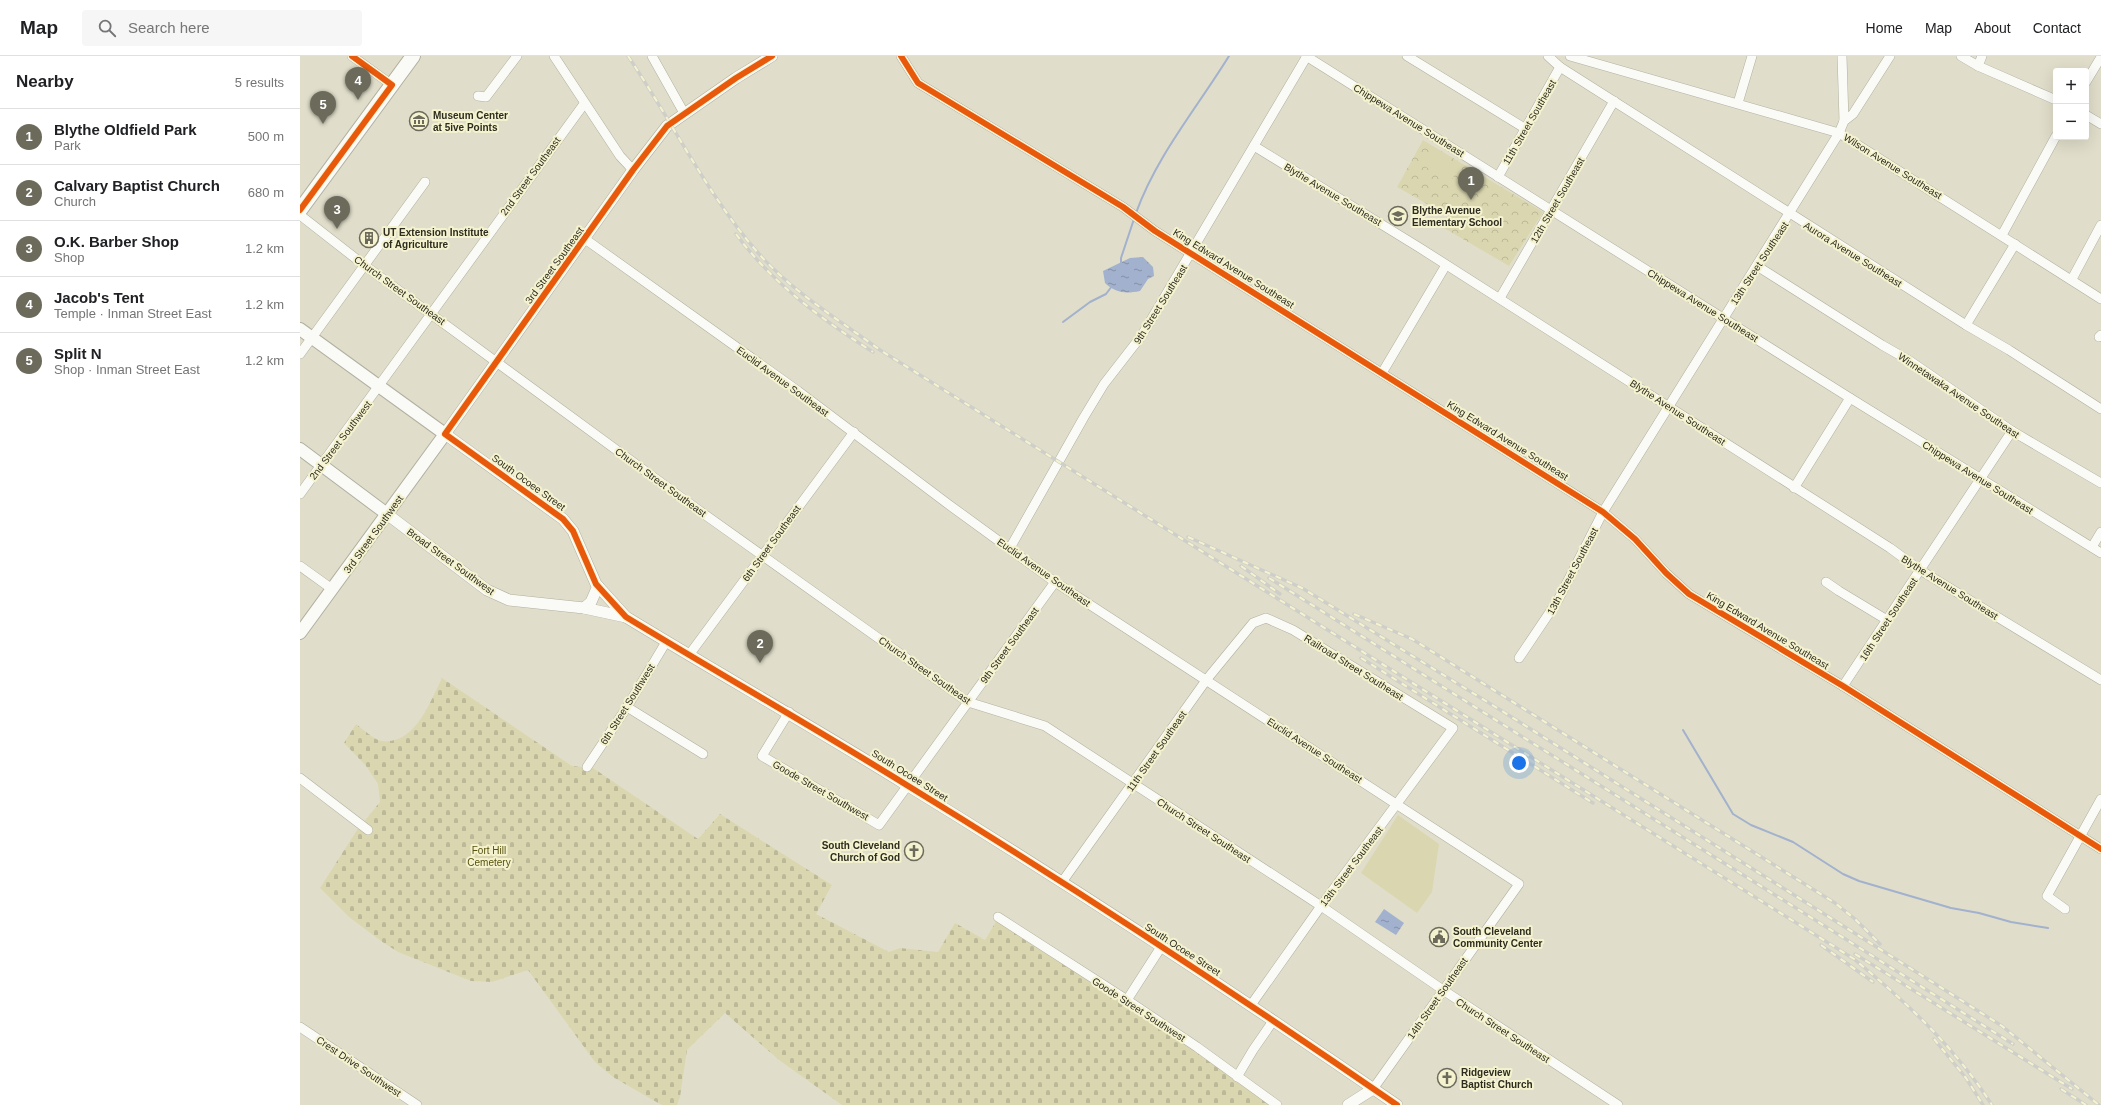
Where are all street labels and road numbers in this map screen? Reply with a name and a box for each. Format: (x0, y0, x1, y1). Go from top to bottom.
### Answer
street label: 11th Street Southeast (1501, 78, 1558, 167)
street label: Chippewa Avenue Southeast (1351, 82, 1466, 159)
street label: Wilson Avenue Southeast (1842, 132, 1944, 201)
street label: 2nd Street Southeast (498, 135, 563, 218)
street label: 12th Street Southeast (1528, 155, 1586, 245)
street label: Blythe Avenue Southeast (1282, 161, 1384, 228)
street label: 13th Street Southeast (1728, 220, 1790, 307)
street label: Aurora Avenue Southeast (1802, 220, 1904, 289)
street label: 3rd Street Southeast (523, 225, 586, 306)
street label: King Edward Avenue Southeast (1171, 227, 1296, 310)
street label: Church Street Southeast (352, 254, 447, 327)
street label: 9th Street Southeast (1132, 263, 1189, 346)
street label: Chippewa Avenue Southeast (1645, 267, 1760, 344)
street label: Euclid Avenue Southeast (735, 344, 831, 419)
street label: Winnetawaka Avenue Southeast (1896, 351, 2022, 440)
street label: Blythe Avenue Southeast (1628, 377, 1728, 448)
street label: 2nd Street Southwest (307, 399, 374, 482)
street label: King Edward Avenue Southeast (1445, 399, 1570, 482)
street label: Chippewa Avenue Southeast (1920, 439, 2035, 516)
street label: Church Street Southeast (613, 446, 708, 519)
street label: South Ocoee Street (490, 452, 568, 513)
street label: 3rd Street Southwest (342, 493, 405, 575)
street label: 6th Street Southeast (740, 503, 803, 583)
street label: Broad Street Southwest (405, 526, 497, 597)
street label: 13th Street Southeast (1545, 526, 1600, 617)
street label: Euclid Avenue Southeast (995, 536, 1093, 609)
street label: Blythe Avenue Southeast (1900, 553, 2000, 622)
street label: 16th Street Southeast (1857, 576, 1919, 663)
street label: King Edward Avenue Southeast (1705, 590, 1831, 671)
street label: 9th Street Southeast (978, 605, 1041, 685)
street label: Railroad Street Southeast (1302, 632, 1405, 703)
street label: Church Street Southeast (877, 634, 973, 706)
street label: 6th Street Southwest (598, 662, 657, 747)
street label: 11th Street Southeast (1124, 709, 1189, 794)
street label: Euclid Avenue Southeast (1265, 716, 1364, 785)
street label: South Ocoee Street (870, 747, 950, 803)
street label: Goode Street Southwest (771, 758, 871, 823)
street label: Church Street Southeast (1155, 796, 1253, 865)
street label: 13th Street Southeast (1318, 824, 1385, 908)
street label: South Ocoee Street (1143, 921, 1223, 978)
street label: 14th Street Southeast (1405, 955, 1470, 1041)
street label: Goode Street Southwest (1090, 975, 1188, 1044)
street label: Church Street Southeast (1454, 996, 1552, 1065)
street label: Crest Drive Southwest (314, 1034, 403, 1099)

